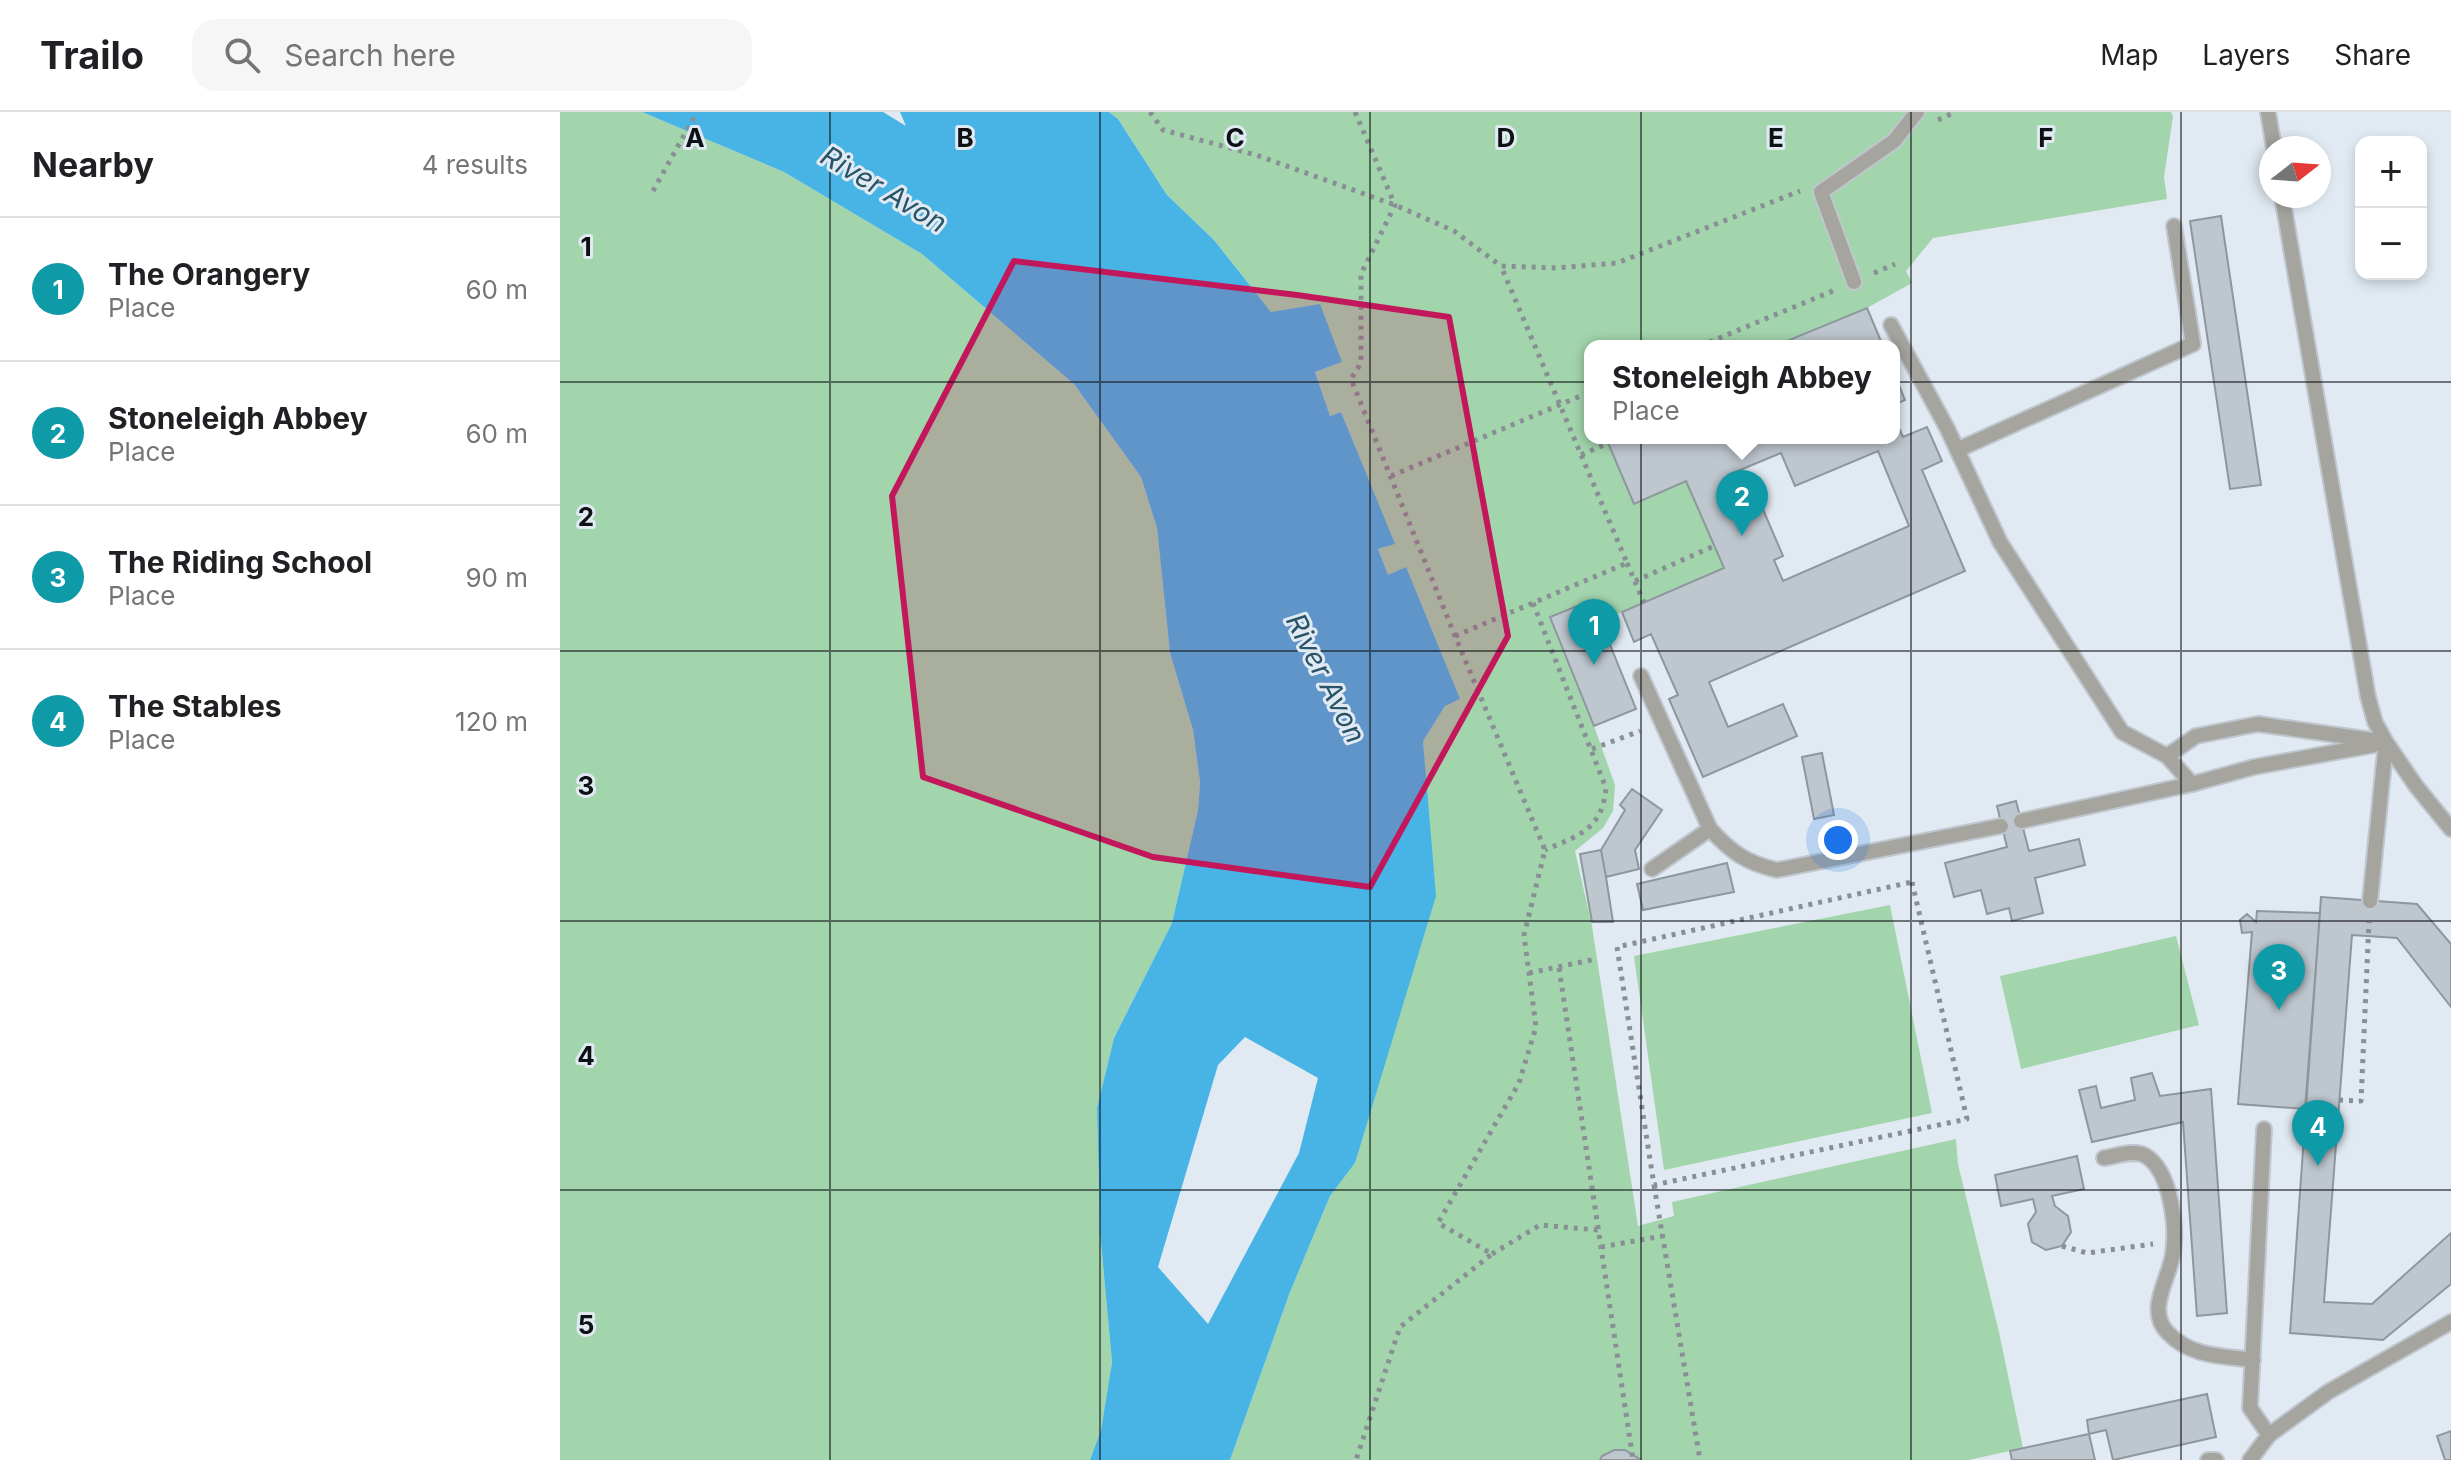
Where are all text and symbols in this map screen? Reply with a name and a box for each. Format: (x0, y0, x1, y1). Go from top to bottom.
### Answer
search box (192, 19, 752, 91)
text: Trailo (40, 32, 144, 78)
icon: search (220, 33, 264, 77)
text: Search here (284, 37, 456, 73)
text: Map (2100, 38, 2158, 72)
text: Layers (2202, 38, 2290, 72)
text: Share (2334, 38, 2411, 72)
text: A (685, 122, 705, 153)
text: B (956, 122, 974, 153)
text: C (1225, 122, 1245, 153)
text: D (1497, 122, 1515, 153)
text: E (1768, 122, 1784, 153)
text: F (2038, 122, 2054, 153)
north arrow (2259, 136, 2331, 208)
map controls (2355, 136, 2427, 280)
button: + (2355, 136, 2427, 208)
water label: River Avon (815, 138, 953, 240)
text: Nearby (32, 144, 154, 185)
text: 4 results (422, 149, 528, 180)
button: − (2355, 208, 2427, 280)
text: 1 (580, 231, 592, 262)
text: The Orangery (108, 256, 310, 292)
text: 1 (52, 274, 64, 305)
text: 60 m (465, 274, 528, 305)
text: Place (108, 292, 176, 323)
popup (1584, 340, 1900, 444)
text: Stoneleigh Abbey (1612, 359, 1872, 395)
text: Place (1612, 395, 1680, 426)
text: Stoneleigh Abbey (108, 400, 368, 436)
text: 2 (50, 418, 66, 449)
text: 60 m (465, 418, 528, 449)
text: Place (108, 436, 176, 467)
pin: 2 (1716, 470, 1768, 536)
text: 2 (578, 501, 594, 532)
text: The Riding School (108, 544, 372, 580)
text: 3 (50, 562, 66, 593)
text: 90 m (465, 562, 528, 593)
text: Place (108, 580, 176, 611)
pin: 1 (1568, 599, 1620, 665)
water label: River Avon (1279, 608, 1373, 748)
text: The Stables (108, 688, 282, 724)
text: 4 (49, 706, 67, 737)
text: 120 m (455, 706, 528, 737)
text: Place (108, 724, 176, 755)
text: 3 (578, 770, 594, 801)
your location (1818, 820, 1858, 860)
pin: 3 (2253, 944, 2305, 1010)
text: 4 (577, 1040, 595, 1071)
pin: 4 (2292, 1100, 2344, 1166)
text: 5 (578, 1309, 594, 1340)

